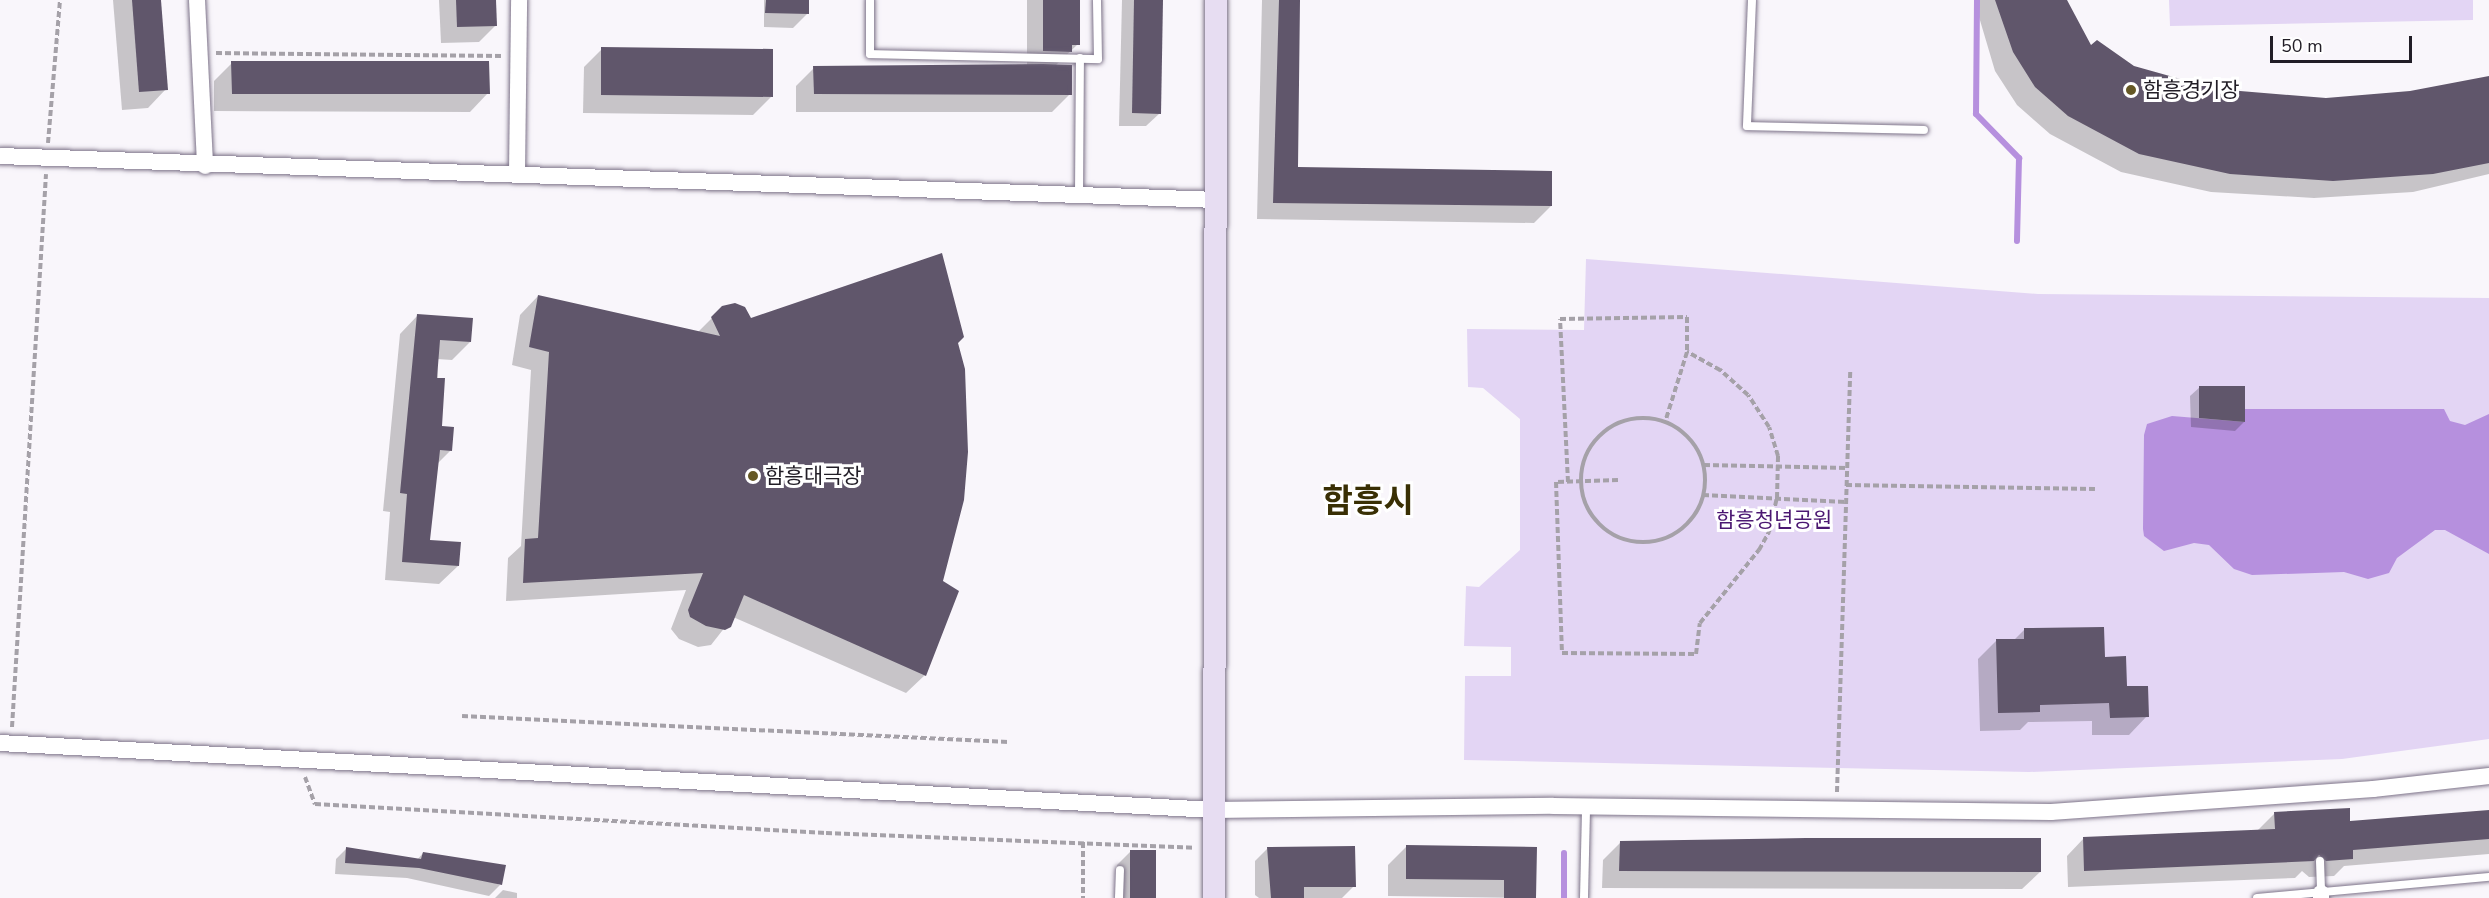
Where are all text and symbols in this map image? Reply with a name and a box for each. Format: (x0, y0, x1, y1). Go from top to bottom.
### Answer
scale bar (2273, 24, 2416, 62)
text: 50 m (2281, 34, 2323, 58)
place label: 함흥경기장 (2143, 77, 2240, 103)
marker: 함흥경기장 (2124, 83, 2138, 97)
place label: 함흥대극장 (765, 463, 862, 489)
marker: 함흥대극장 (746, 469, 760, 483)
district label: 함흥시 (1322, 482, 1414, 522)
park label: 함흥청년공원 (1716, 507, 1832, 533)

